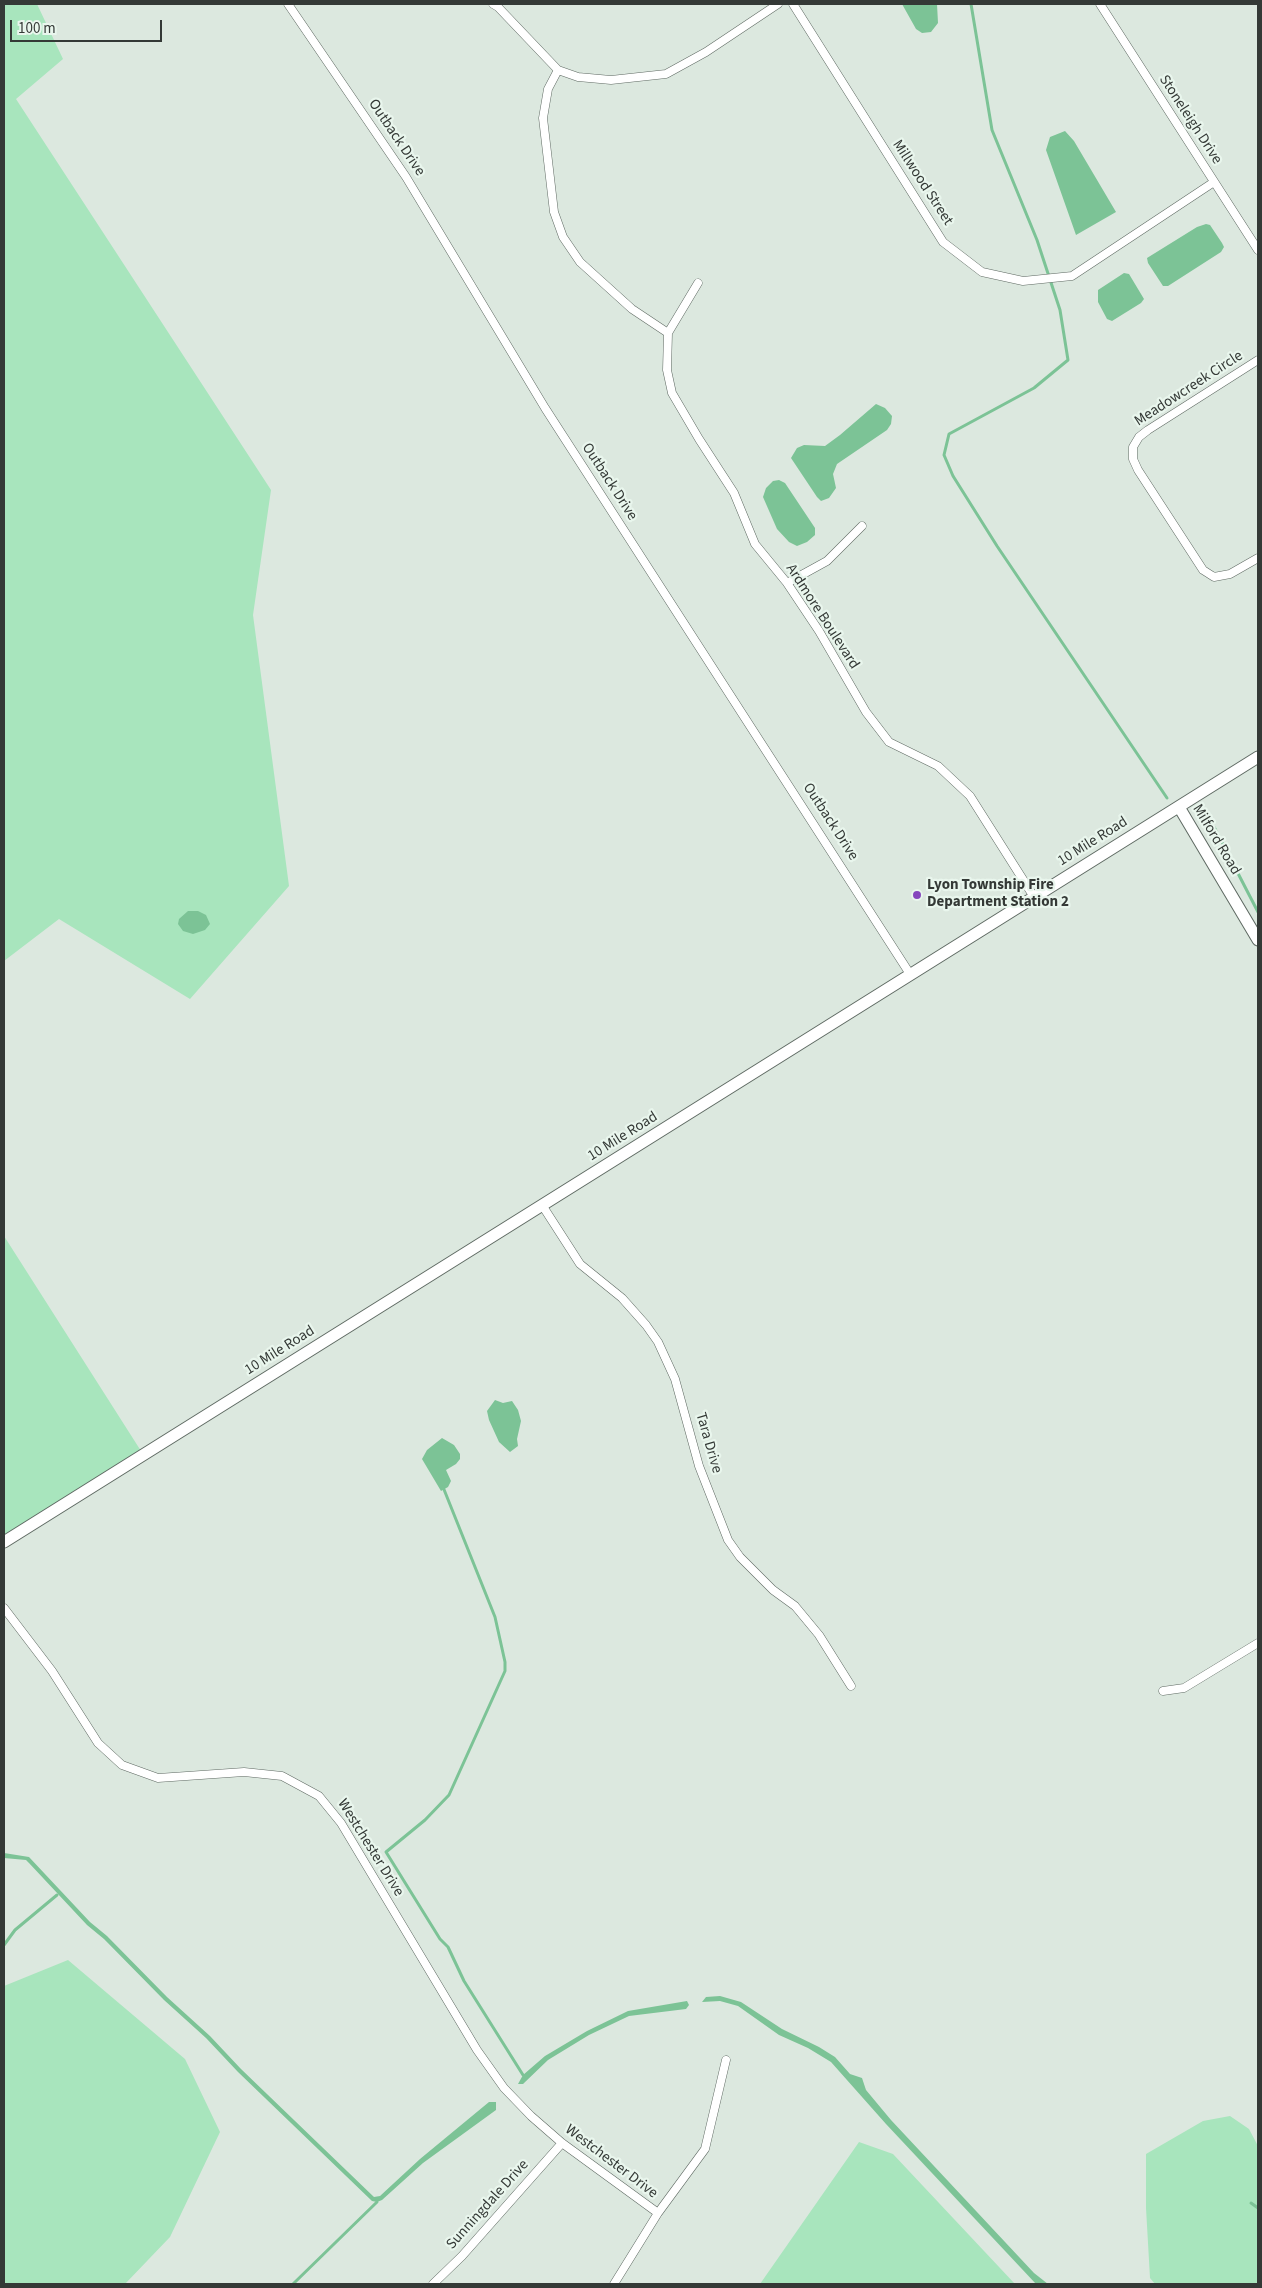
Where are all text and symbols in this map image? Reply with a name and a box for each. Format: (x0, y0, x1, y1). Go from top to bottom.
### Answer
scale bar (12, 10, 165, 42)
text: 100 m (18, 18, 56, 39)
street label: Stoneleigh Drive (1155, 72, 1225, 168)
street label: Outback Drive (364, 96, 428, 180)
street label: Millwood Street (888, 137, 956, 229)
street label: Meadowcreek Circle (1131, 347, 1247, 431)
street label: Outback Drive (577, 440, 641, 524)
street label: Ardmore Boulevard (781, 561, 863, 673)
street label: Outback Drive (798, 780, 862, 864)
street label: Milford Road (1188, 801, 1244, 879)
street label: 10 Mile Road (1055, 813, 1131, 871)
place label: Lyon Township Fire Department Station 2 (927, 877, 1069, 912)
marker: Lyon Township Fire Department Station 2 (911, 889, 923, 901)
street label: 10 Mile Road (585, 1108, 661, 1166)
street label: 10 Mile Road (242, 1322, 318, 1380)
street label: Tara Drive (691, 1411, 725, 1475)
street label: Westchester Drive (333, 1796, 407, 1900)
street label: Westchester Drive (561, 2121, 661, 2203)
street label: Sunningdale Drive (443, 2156, 533, 2254)

